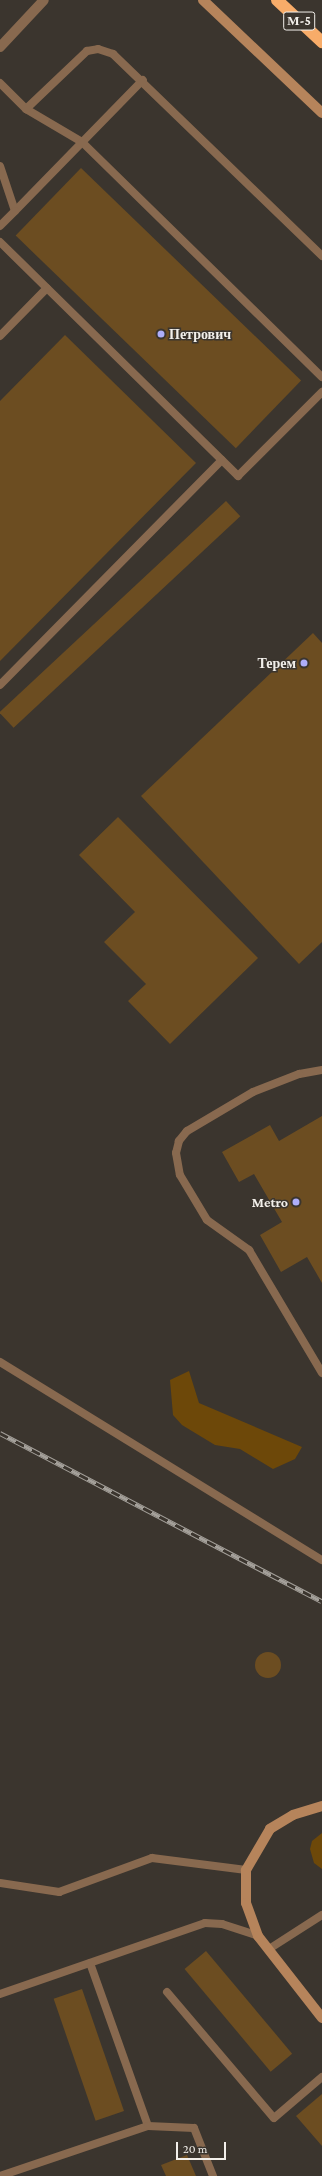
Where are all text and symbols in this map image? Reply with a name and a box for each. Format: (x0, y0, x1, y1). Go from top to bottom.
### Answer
road number: М-5 (283, 10, 315, 32)
place label: Петрович (169, 326, 231, 342)
marker: Петрович (156, 329, 166, 339)
place label: Терем (257, 655, 296, 671)
marker: Терем (299, 658, 309, 668)
place label: Metro (252, 1194, 288, 1210)
marker: Metro (291, 1197, 301, 1207)
scale bar (178, 2134, 228, 2160)
text: 20 m (183, 2142, 207, 2156)

